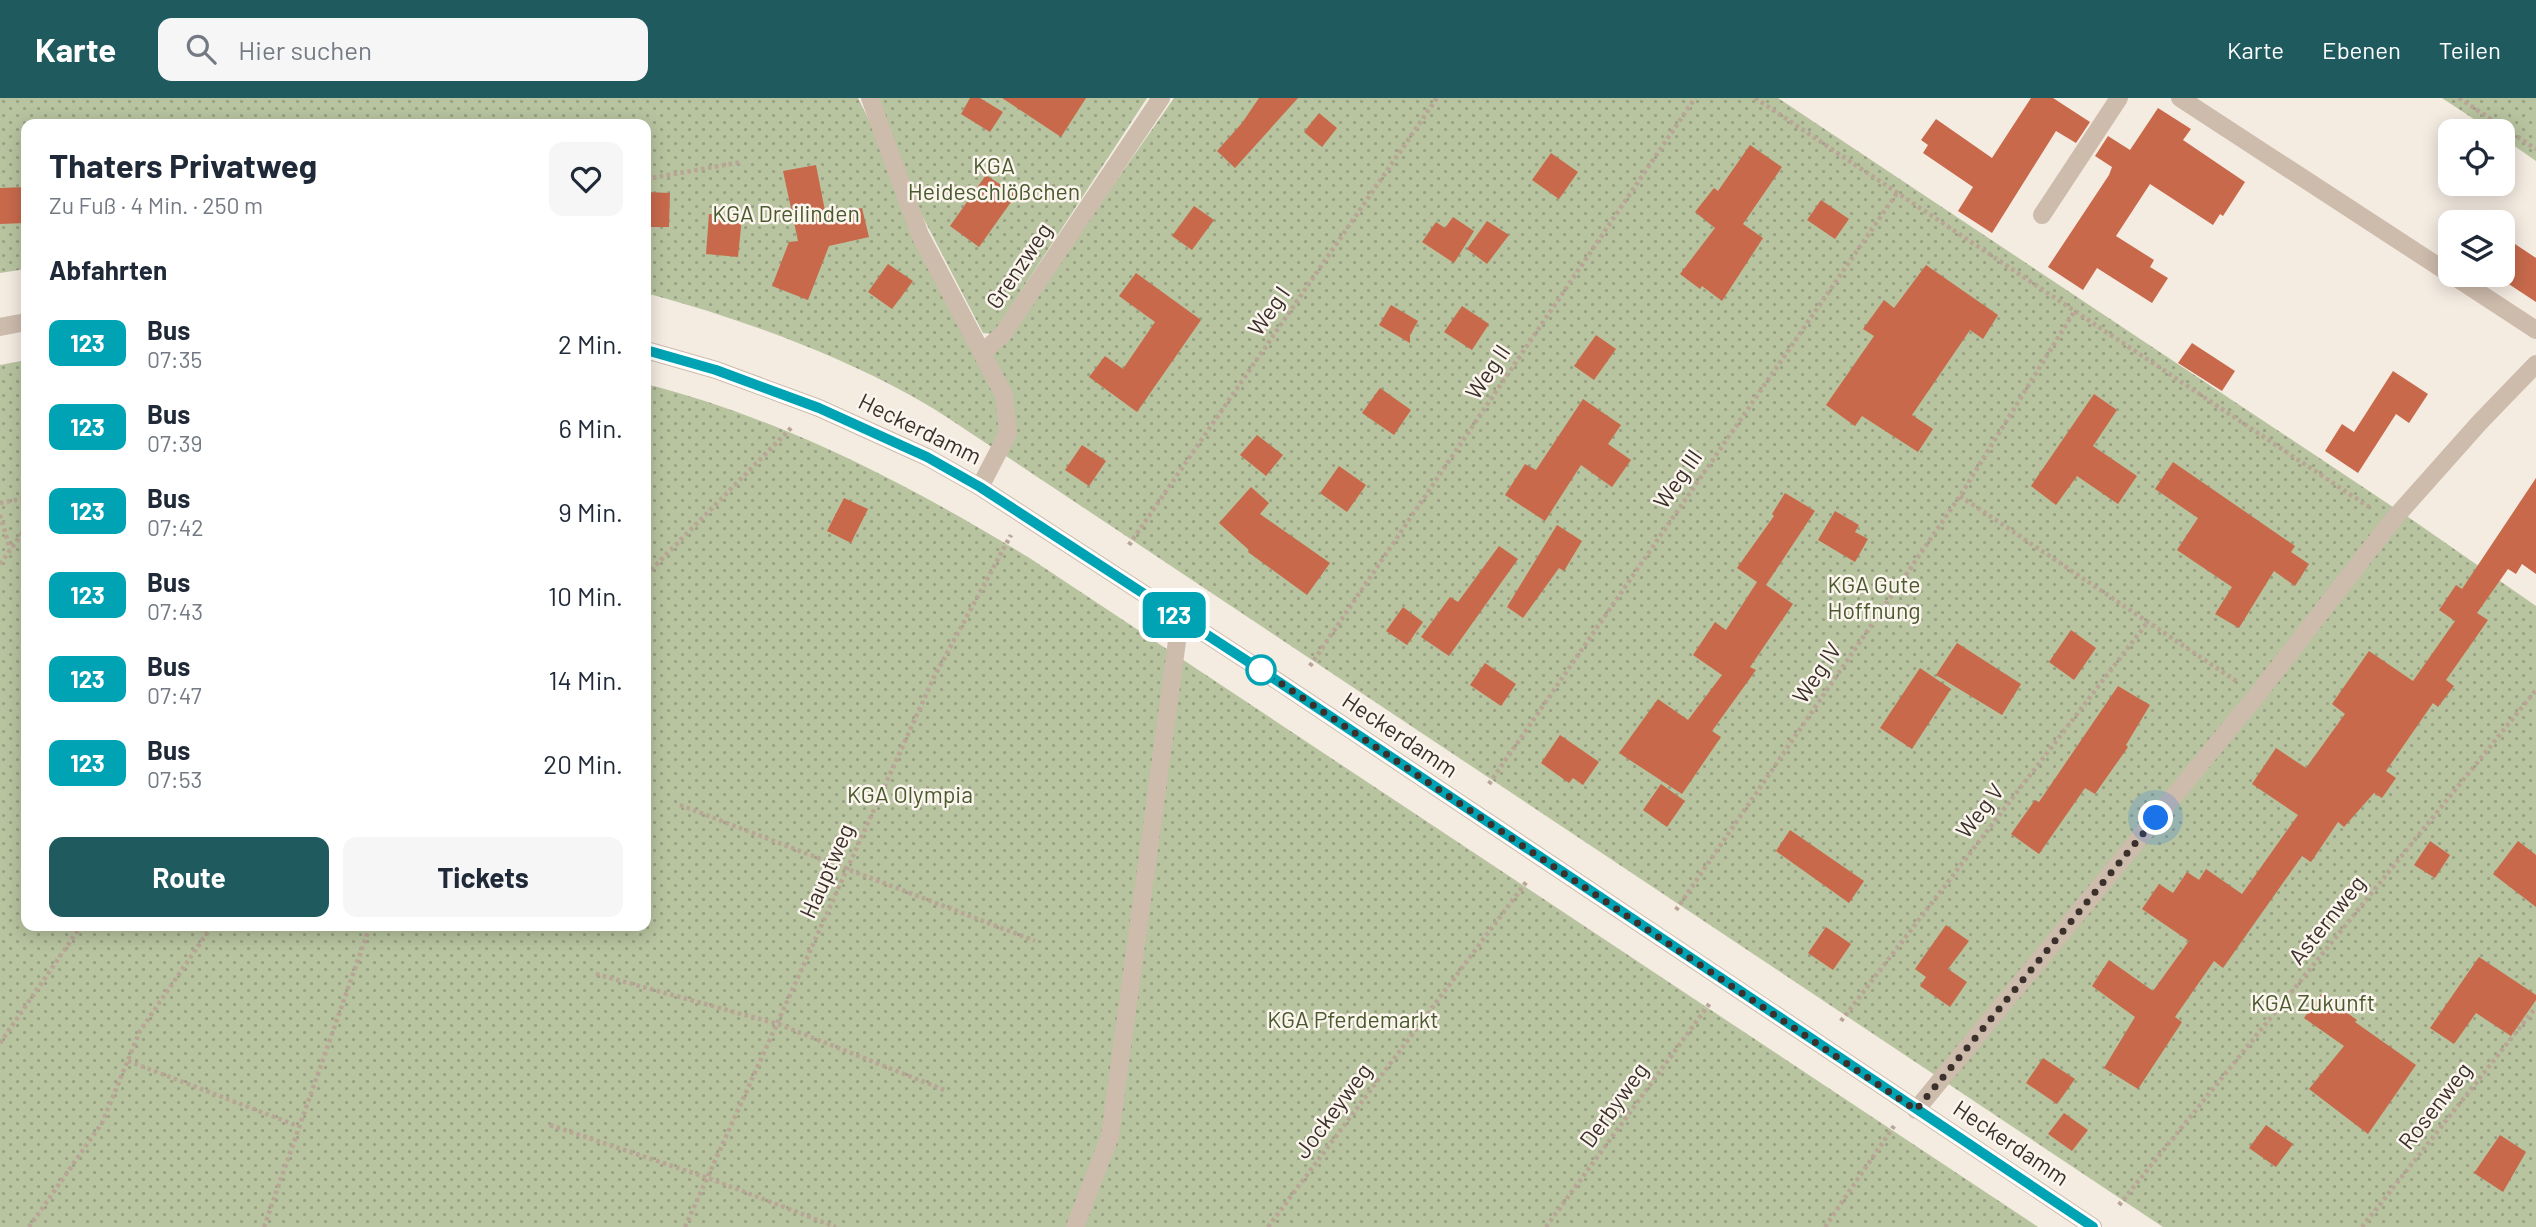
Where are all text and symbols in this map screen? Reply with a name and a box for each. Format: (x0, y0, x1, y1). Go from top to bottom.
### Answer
search box (158, 18, 648, 81)
text: Karte (35, 29, 116, 69)
icon: search (182, 30, 220, 68)
text: Hier suchen (238, 34, 372, 65)
text: Karte (2227, 35, 2284, 64)
text: Ebenen (2322, 35, 2401, 64)
text: Teilen (2439, 35, 2501, 64)
map controls (2438, 119, 2515, 287)
button: locate (2438, 119, 2515, 196)
button: heart (549, 142, 623, 216)
text: Thaters Privatweg (49, 145, 317, 185)
park label: KGA Heideschlößchen (908, 151, 1080, 205)
text: Zu Fuß · 4 Min. · 250 m (49, 191, 263, 219)
park label: KGA Dreilinden (712, 199, 860, 227)
button: layers (2438, 210, 2515, 287)
street label: Grenzweg (979, 217, 1057, 314)
text: Abfahrten (49, 254, 167, 285)
street label: Weg I (1241, 280, 1295, 341)
text: Bus (147, 314, 190, 345)
text: 123 (70, 328, 105, 357)
text: 2 Min. (558, 328, 623, 359)
street label: Weg II (1459, 339, 1516, 404)
text: 07:35 (147, 345, 202, 373)
street label: Heckerdamm (854, 386, 986, 470)
text: Bus (147, 398, 190, 429)
text: 123 (70, 412, 105, 441)
text: 6 Min. (558, 412, 623, 443)
text: 07:39 (147, 429, 203, 457)
street label: Weg III (1647, 443, 1708, 514)
text: Bus (147, 482, 190, 513)
text: 123 (70, 496, 105, 525)
text: 9 Min. (558, 496, 623, 527)
text: 07:42 (147, 513, 204, 541)
text: Bus (147, 566, 190, 597)
park label: KGA Gute Hoffnung (1827, 570, 1921, 624)
text: 123 (70, 580, 105, 609)
text: 10 Min. (548, 580, 623, 611)
line badge: 123 (1134, 592, 1214, 638)
text: 07:43 (147, 597, 203, 625)
text: 123 (1157, 600, 1191, 629)
street label: Weg IV (1786, 637, 1847, 708)
text: Bus (147, 650, 190, 681)
unlabelled marker (1246, 655, 1276, 685)
text: 123 (70, 664, 105, 693)
text: 14 Min. (548, 664, 623, 695)
text: 07:47 (147, 681, 202, 709)
street label: Heckerdamm (1338, 685, 1464, 783)
text: Bus (147, 734, 190, 765)
text: 123 (70, 748, 105, 777)
text: 20 Min. (543, 748, 623, 779)
text: 07:53 (147, 765, 202, 793)
street label: Weg V (1949, 777, 2009, 843)
park label: KGA Olympia (847, 780, 973, 808)
your location (2138, 800, 2173, 835)
street label: Hauptweg (793, 819, 859, 922)
button: Route (49, 837, 329, 917)
button: Tickets (343, 837, 623, 917)
street label: Asternweg (2282, 869, 2371, 970)
park label: KGA Zukunft (2251, 988, 2375, 1016)
park label: KGA Pferdemarkt (1267, 1005, 1439, 1033)
street label: Derbyweg (1573, 1056, 1653, 1153)
street label: Rosenweg (2392, 1056, 2477, 1155)
street label: Jockeyweg (1287, 1057, 1377, 1164)
street label: Heckerdamm (1949, 1093, 2075, 1191)

